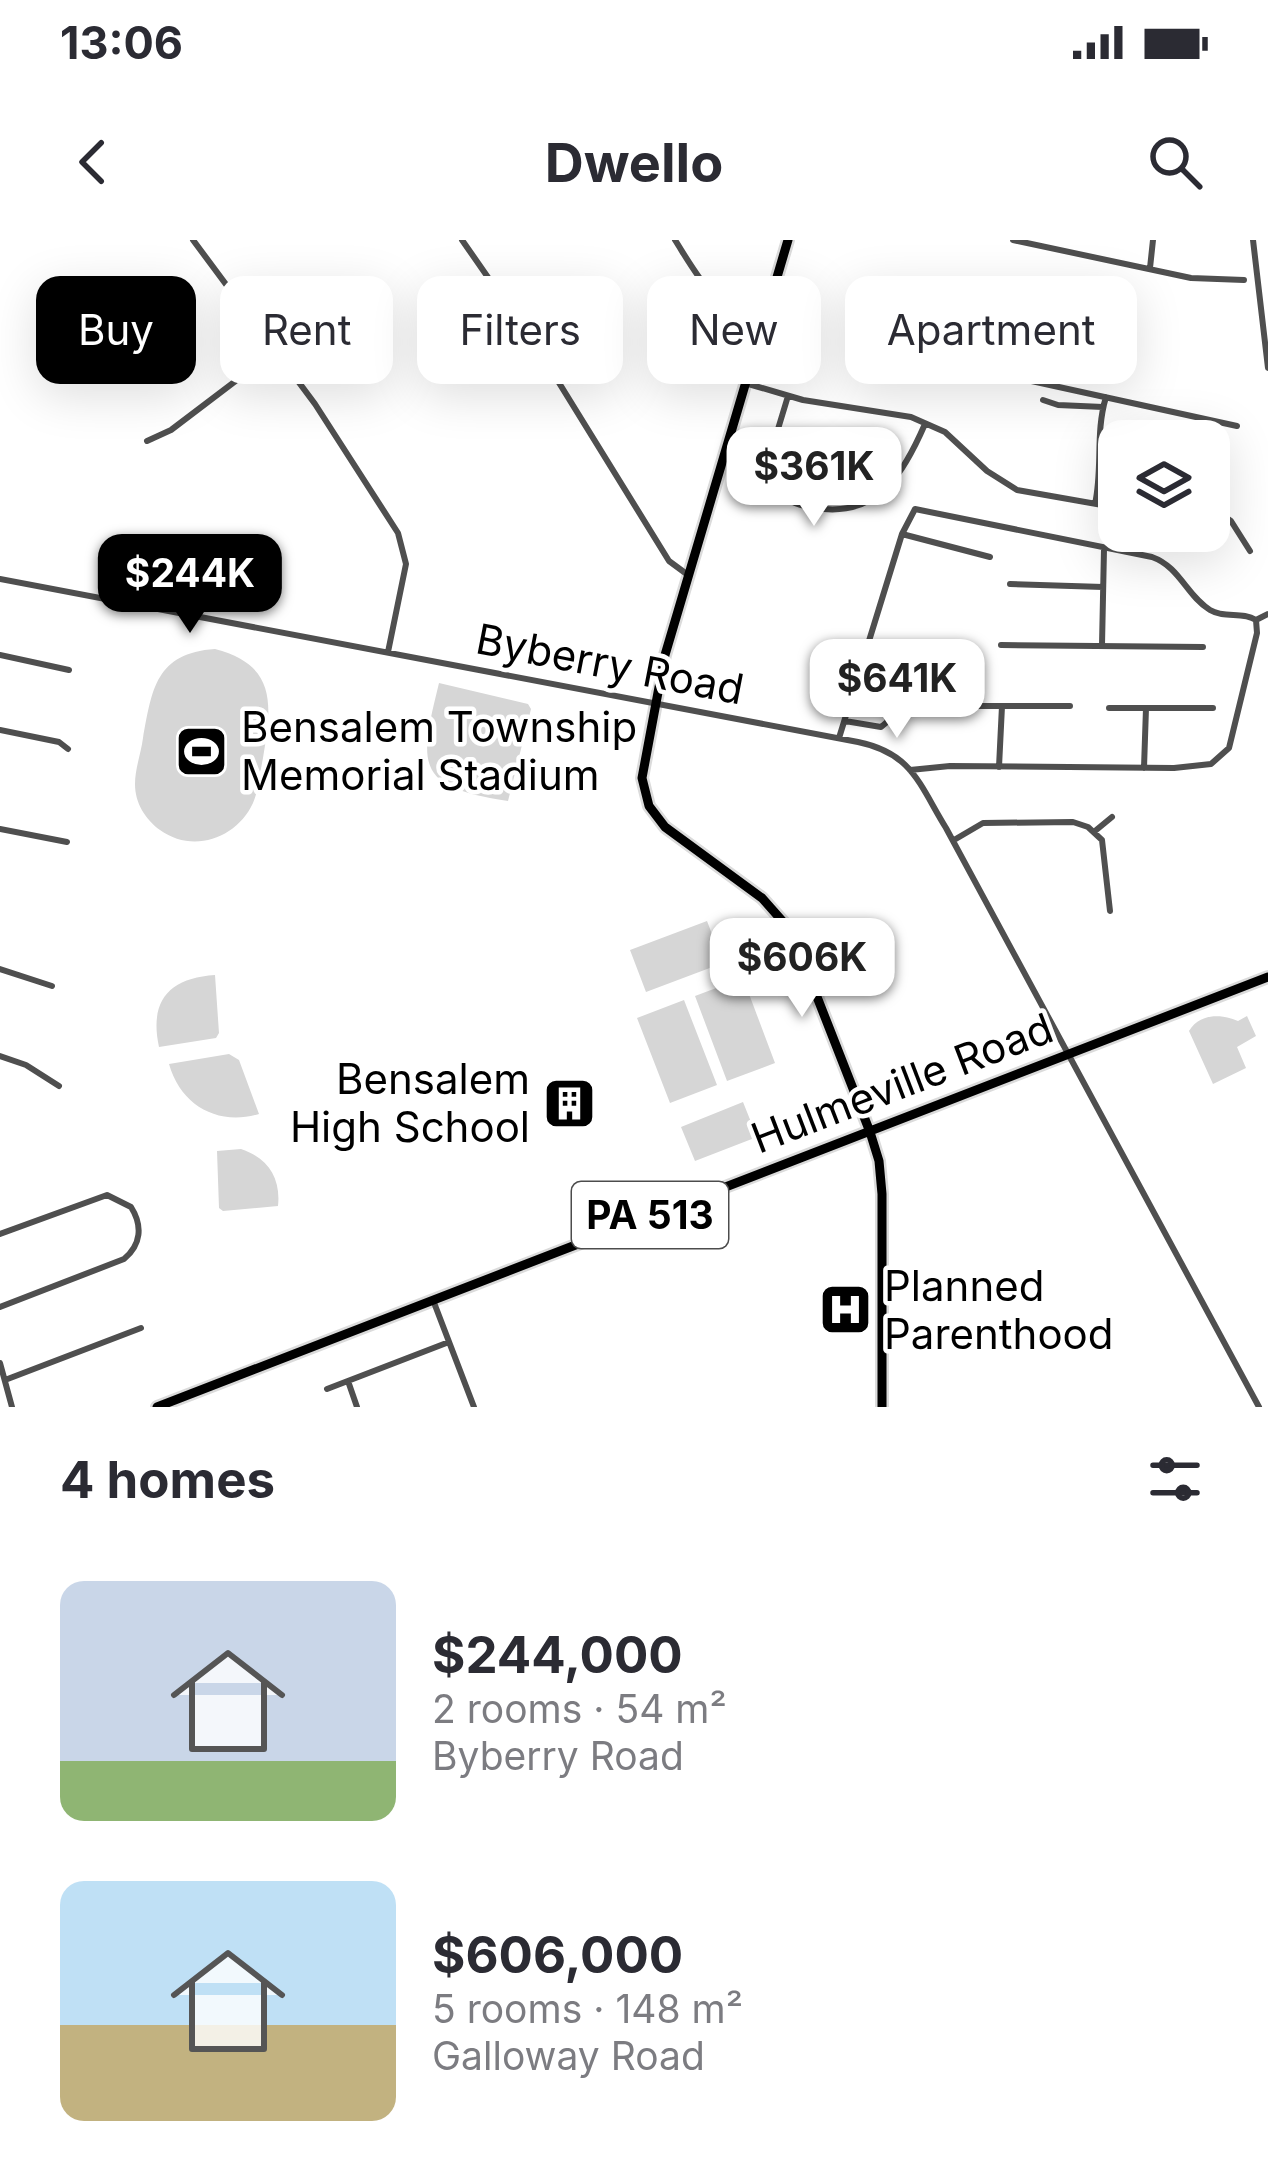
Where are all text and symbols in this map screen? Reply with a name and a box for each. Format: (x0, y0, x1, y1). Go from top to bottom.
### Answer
text: 13:06 (60, 15, 183, 70)
icon: back (60, 129, 126, 195)
icon: search (1142, 129, 1208, 195)
text: Dwello (545, 130, 723, 195)
chip: Buy (36, 276, 196, 384)
chip: Rent (220, 276, 393, 384)
chip: Filters (417, 276, 623, 384)
chip: New (647, 276, 821, 384)
chip: Apartment (845, 276, 1137, 384)
map controls (1098, 420, 1230, 552)
button: layers (1098, 420, 1230, 552)
pin: $361K (730, 427, 898, 529)
text: $361K (754, 442, 874, 489)
pin: $244K (106, 534, 274, 636)
text: $244K (125, 549, 255, 596)
street label: Byberry Road (472, 613, 748, 714)
pin: $641K (813, 639, 981, 741)
text: $641K (837, 654, 957, 701)
place label: Bensalem Township Memorial Stadium (241, 701, 637, 800)
sports icon: Bensalem Township Memorial Stadium (174, 723, 230, 779)
pin: $606K (718, 918, 886, 1020)
text: $606K (737, 933, 867, 980)
street label: Hulmeville Road (744, 1002, 1060, 1163)
place label: Bensalem High School (290, 1053, 530, 1152)
building icon: Bensalem High School (541, 1075, 597, 1131)
road number: PA 513 (572, 1182, 728, 1248)
place label: Planned Parenthood (884, 1260, 1113, 1359)
hospital icon: Planned Parenthood (817, 1282, 873, 1338)
icon: filters (1142, 1446, 1208, 1512)
text: 4 homes (60, 1449, 275, 1510)
text: $244,000 (432, 1624, 683, 1685)
icon: home (156, 1629, 300, 1773)
text: 2 rooms · 54 m² (432, 1685, 727, 1732)
text: Byberry Road (432, 1732, 684, 1779)
text: $606,000 (432, 1924, 683, 1985)
icon: home (156, 1929, 300, 2073)
text: 5 rooms · 148 m² (432, 1985, 743, 2032)
text: Galloway Road (432, 2032, 705, 2079)

